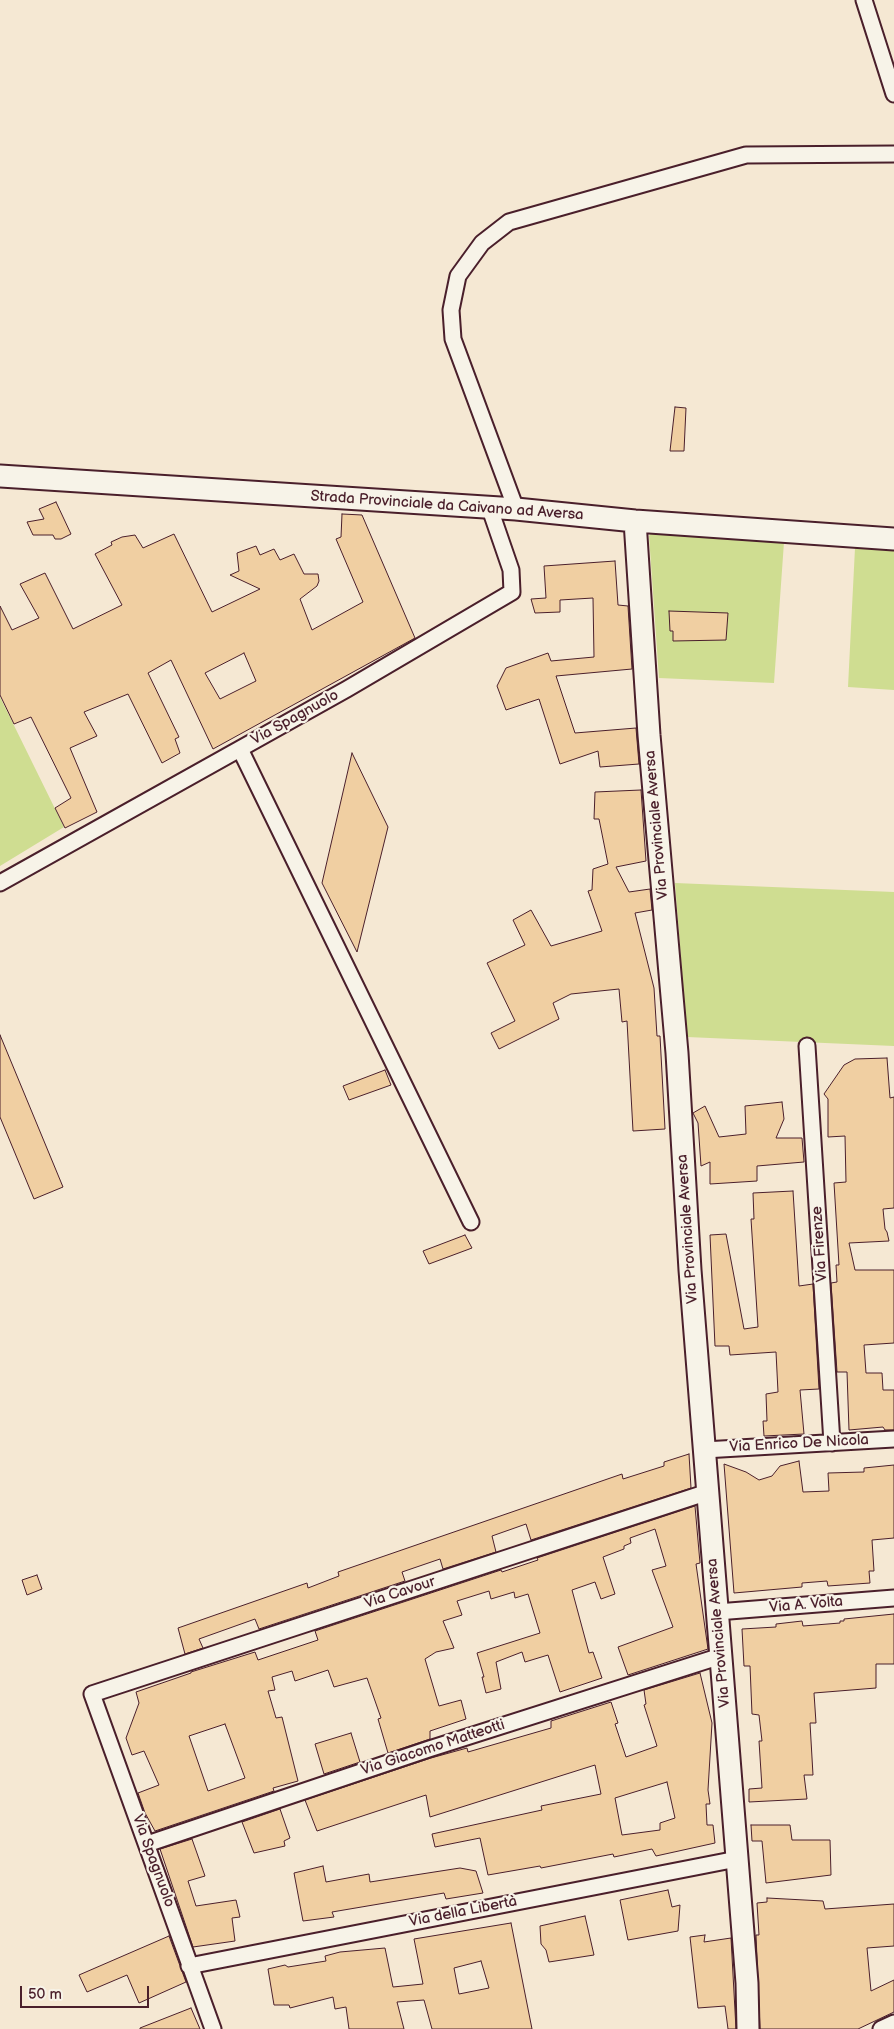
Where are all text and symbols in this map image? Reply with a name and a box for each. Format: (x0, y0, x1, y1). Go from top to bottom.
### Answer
street label: Strada Provinciale da Caivano ad Aversa (310, 487, 584, 525)
street label: Via Spagnuolo (248, 687, 342, 749)
street label: Via Provinciale Aversa (642, 750, 672, 900)
street label: Via Provinciale Aversa (674, 1154, 702, 1304)
street label: Via Firenze (808, 1205, 832, 1283)
street label: Via Enrico De Nicola (729, 1431, 869, 1457)
street label: Via Provinciale Aversa (704, 1558, 734, 1708)
street label: Via Cavour (362, 1573, 438, 1613)
street label: Via A. Volta (768, 1593, 844, 1617)
street label: Via Giacomo Matteotti (359, 1716, 507, 1780)
street label: Via Spagnuolo (128, 1812, 178, 1910)
street label: Via della Libertà (407, 1893, 519, 1931)
scale bar (22, 1976, 151, 2008)
text: 50 m (28, 1985, 62, 2004)

